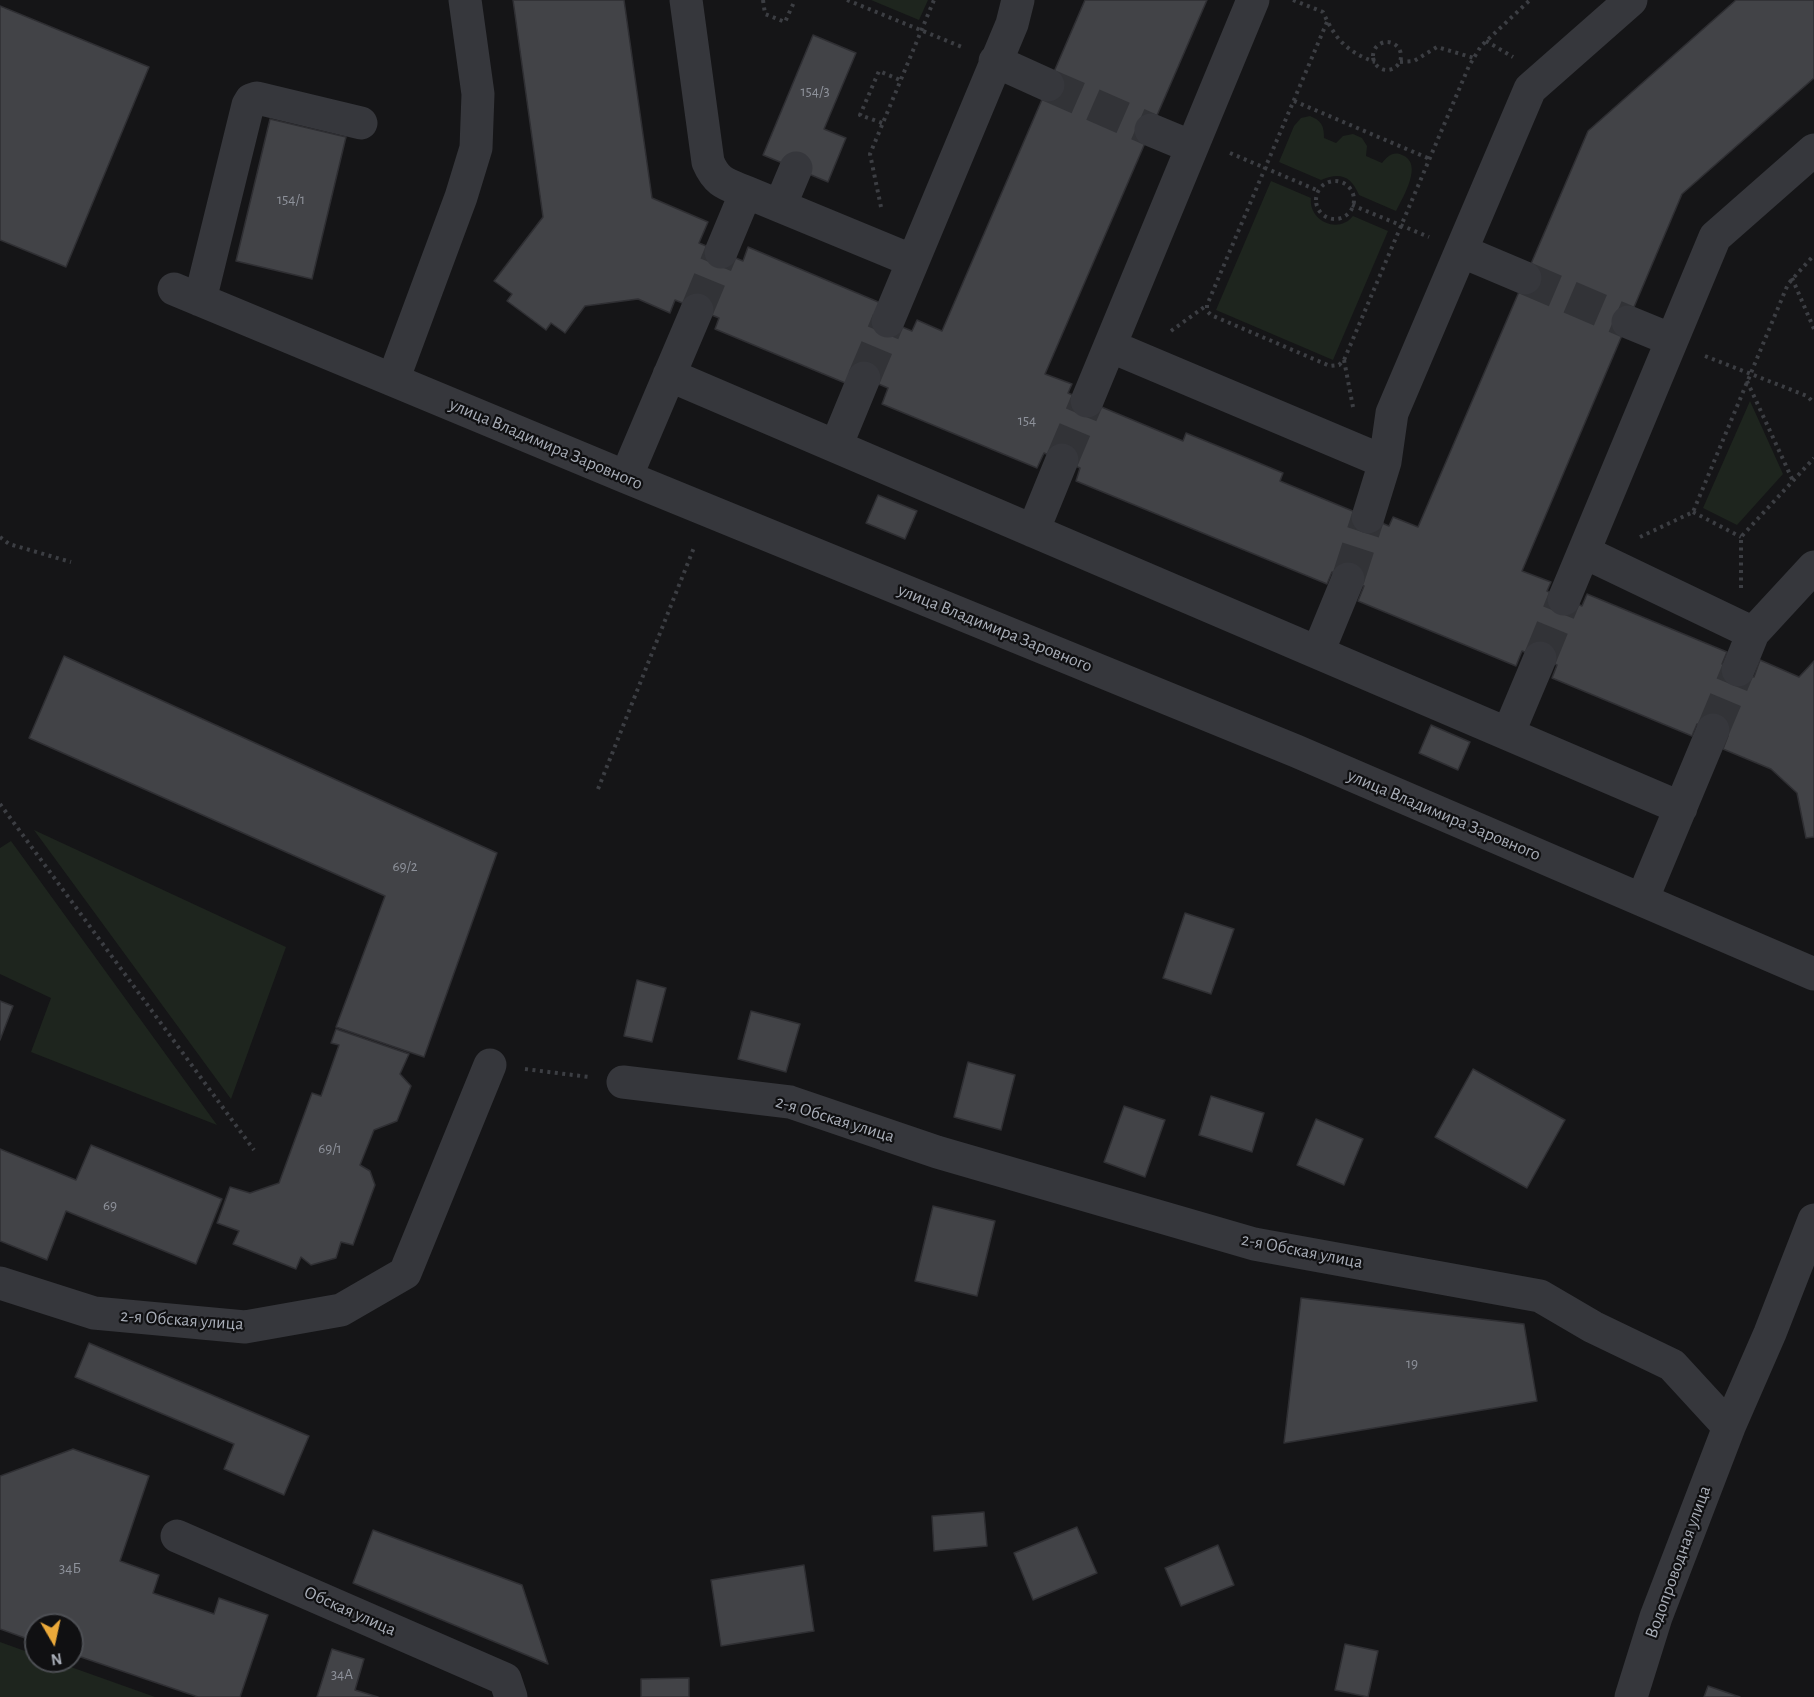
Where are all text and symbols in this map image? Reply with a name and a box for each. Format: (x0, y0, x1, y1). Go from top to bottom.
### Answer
house number: 154/3 (800, 82, 830, 100)
house number: 154/1 (277, 190, 305, 208)
street label: улица Владимира Заровного (446, 393, 646, 495)
house number: 154 (1018, 411, 1036, 429)
street label: улица Владимира Заровного (895, 579, 1095, 677)
street label: улица Владимира Заровного (1344, 764, 1544, 866)
house number: 69/2 (392, 857, 418, 875)
street label: 2-я Обская улица (773, 1091, 897, 1147)
house number: 69/1 (318, 1139, 342, 1157)
house number: 69 (103, 1196, 117, 1214)
street label: 2-я Обская улица (1239, 1229, 1365, 1273)
street label: 2-я Обская улица (120, 1305, 244, 1335)
house number: 19 (1406, 1354, 1418, 1372)
street label: Водопроводная улица (1640, 1483, 1716, 1641)
house number: 34Б (59, 1559, 81, 1577)
street label: Обская улица (301, 1581, 399, 1641)
north arrow (24, 1613, 84, 1673)
text: N (50, 1650, 63, 1668)
house number: 34А (331, 1665, 353, 1683)

